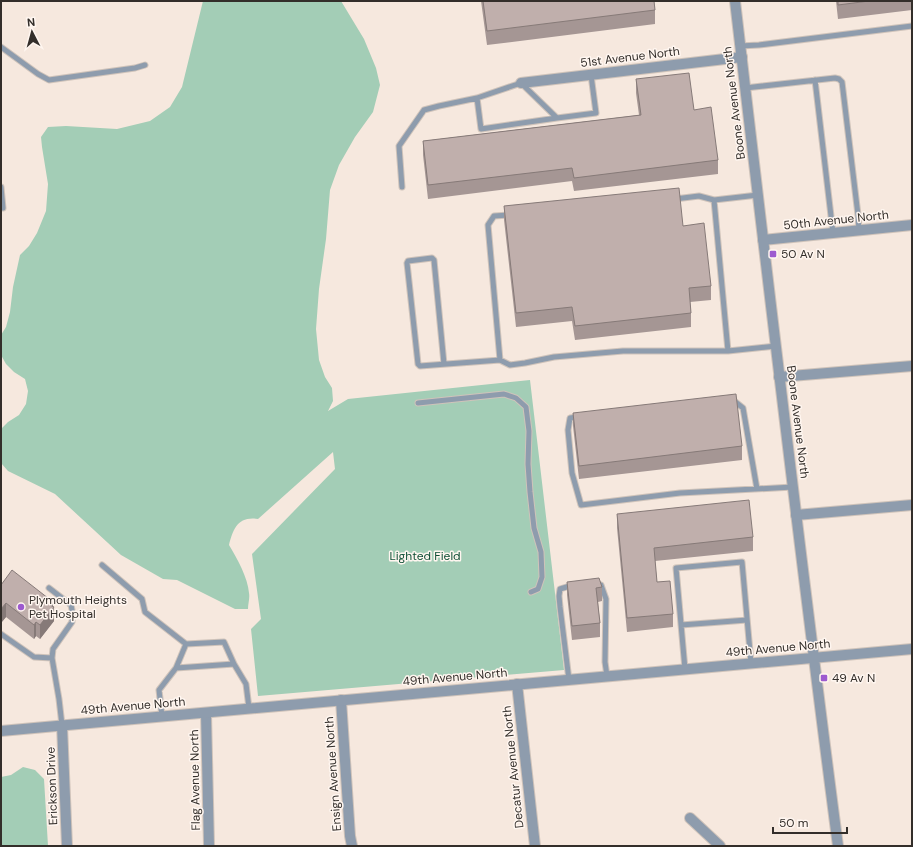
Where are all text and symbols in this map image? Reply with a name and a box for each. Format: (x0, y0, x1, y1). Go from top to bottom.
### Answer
north arrow (12, 12, 52, 52)
text: N (26, 15, 36, 29)
street label: 51st Avenue North (579, 43, 681, 71)
street label: Boone Avenue North (719, 45, 749, 160)
street label: 50th Avenue North (783, 207, 890, 233)
place label: 50 Av N (781, 246, 825, 262)
marker: 50 Av N (768, 249, 778, 259)
street label: Boone Avenue North (783, 365, 813, 480)
park label: Lighted Field (389, 548, 461, 564)
place label: Plymouth Heights Pet Hospital (29, 592, 127, 622)
marker: Plymouth Heights Pet Hospital (16, 602, 26, 612)
street label: 49th Avenue North (725, 635, 831, 661)
street label: 49th Avenue North (402, 664, 508, 690)
place label: 49 Av N (832, 670, 875, 686)
marker: 49 Av N (819, 673, 829, 683)
street label: 49th Avenue North (80, 693, 186, 719)
street label: Decatur Avenue North (499, 705, 527, 829)
street label: Ensign Avenue North (321, 716, 345, 832)
street label: Flag Avenue North (186, 729, 204, 831)
street label: Erickson Drive (43, 746, 61, 825)
scale bar (773, 809, 847, 835)
text: 50 m (779, 815, 808, 831)

